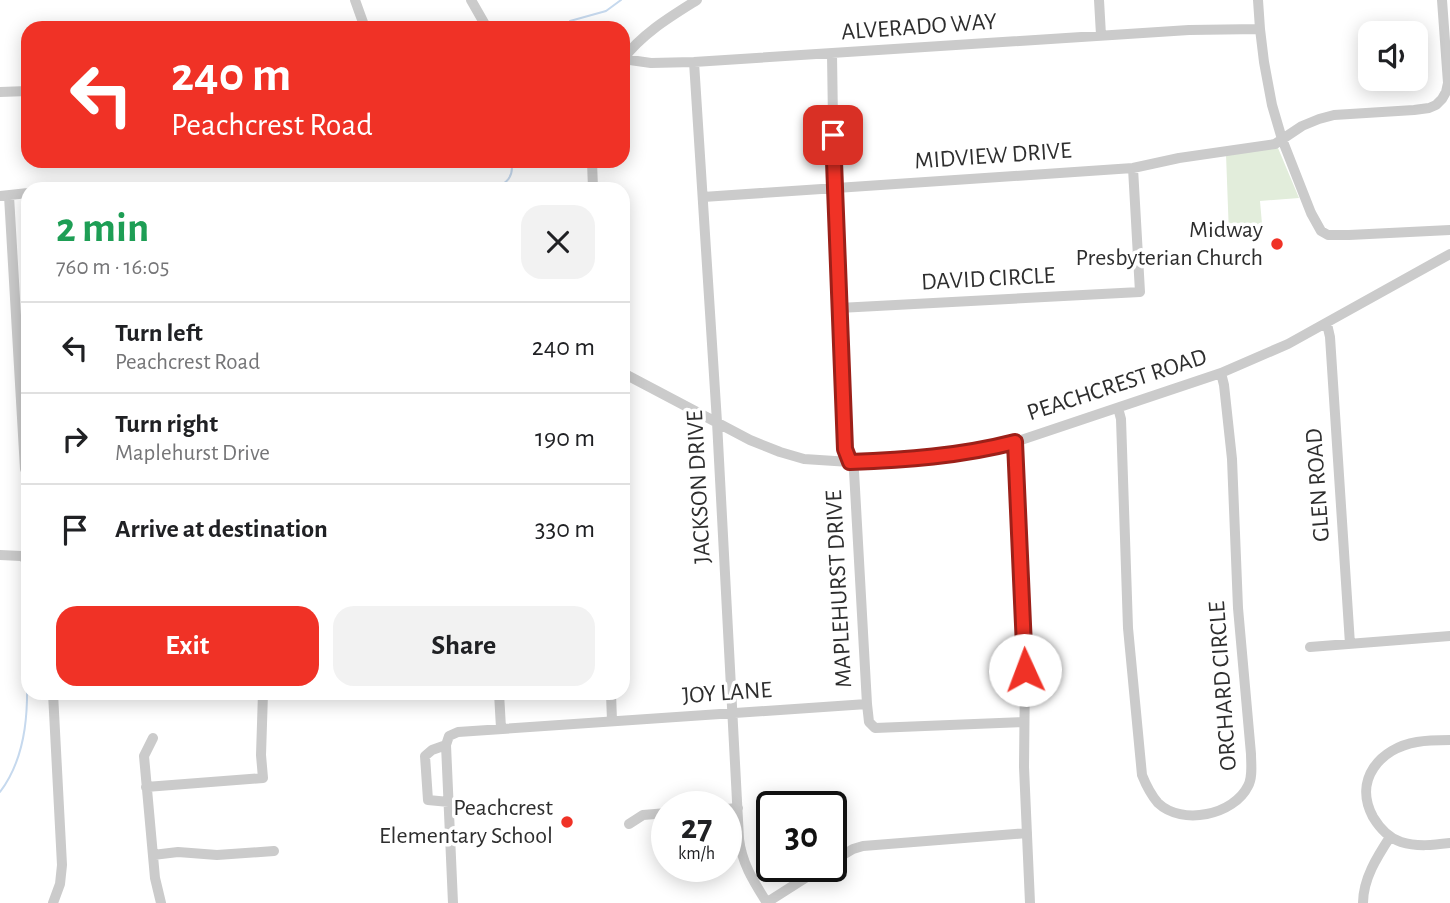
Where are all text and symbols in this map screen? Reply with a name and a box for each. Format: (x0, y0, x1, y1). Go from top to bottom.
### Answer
street label: ALVERADO WAY (840, 10, 998, 44)
map controls (1358, 21, 1428, 91)
button: sound (1358, 21, 1428, 91)
icon: left (56, 49, 147, 140)
text: 240 m (171, 51, 291, 100)
pin (803, 105, 863, 165)
text: Peachcrest Road (171, 109, 373, 141)
icon: arrive (814, 116, 852, 154)
street label: MIDVIEW DRIVE (914, 139, 1073, 173)
button: close (521, 205, 595, 279)
text: 2 min (56, 207, 149, 249)
place label: Midway Presbyterian Church (1075, 218, 1263, 270)
marker: Midway Presbyterian Church (1269, 236, 1285, 252)
text: 760 m · 16:05 (56, 256, 169, 279)
street label: DAVID CIRCLE (920, 263, 1056, 294)
text: Turn left (115, 320, 203, 346)
icon: left (56, 329, 94, 367)
text: 240 m (532, 334, 595, 360)
street label: PEACHCREST ROAD (1024, 345, 1210, 425)
text: Peachcrest Road (115, 351, 260, 374)
street label: JACKSON DRIVE (683, 409, 715, 564)
text: Turn right (115, 411, 218, 437)
icon: right (56, 420, 94, 458)
text: 190 m (535, 425, 595, 451)
street label: GLEN ROAD (1302, 427, 1334, 543)
text: Maplehurst Drive (115, 442, 270, 465)
street label: MAPLEHURST DRIVE (822, 489, 856, 689)
icon: arrive (56, 511, 94, 549)
text: Arrive at destination (115, 516, 328, 542)
text: 330 m (535, 516, 595, 542)
street label: ORCHARD CIRCLE (1205, 600, 1241, 772)
button: Exit (56, 606, 319, 686)
button: Share (333, 606, 595, 686)
position arrow (988, 633, 1062, 707)
street label: JOY LANE (681, 678, 773, 708)
speed limit sign: 30 (756, 791, 847, 882)
place label: Peachcrest Elementary School (379, 796, 553, 848)
text: 27 (681, 810, 712, 845)
marker: Peachcrest Elementary School (559, 814, 575, 830)
text: km/h (678, 845, 715, 863)

